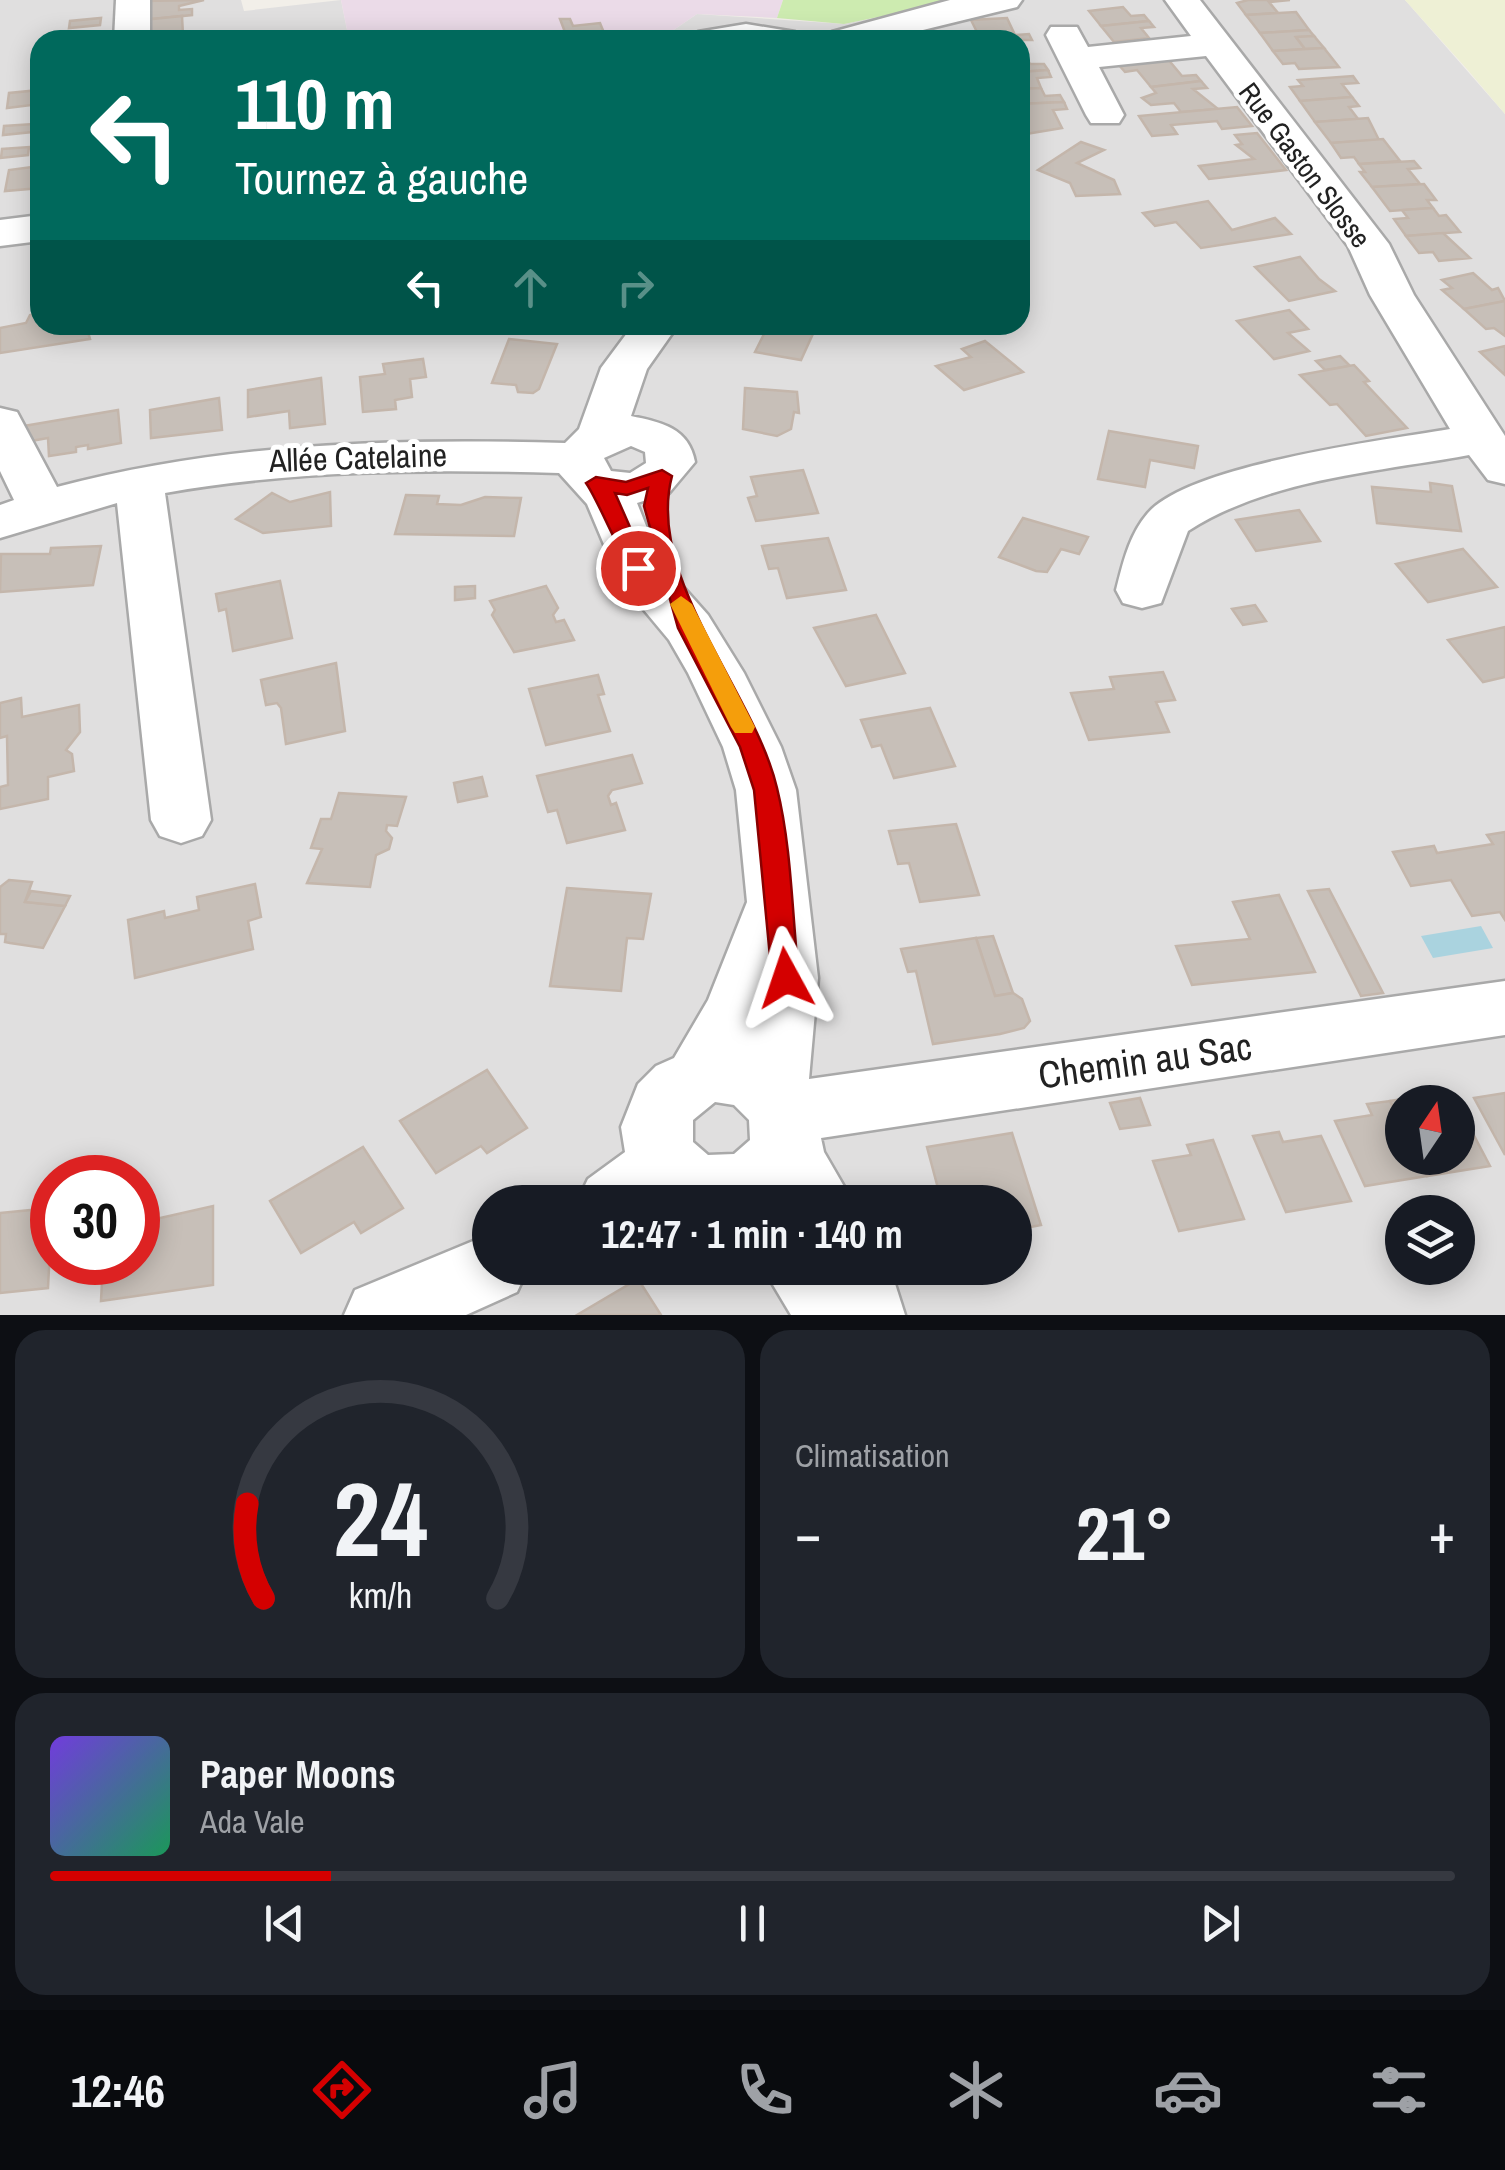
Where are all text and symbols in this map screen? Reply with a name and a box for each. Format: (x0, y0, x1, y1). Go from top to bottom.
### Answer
text: 110 m (235, 57, 395, 151)
icon: left (70, 70, 200, 200)
street label: Rue Gaston Slosse (1230, 75, 1380, 255)
text: Tournez à gauche (235, 147, 528, 208)
icon: left (398, 260, 453, 315)
icon: ahead (503, 260, 558, 315)
icon: right (608, 260, 663, 315)
street label: Allée Catelaine (267, 433, 448, 482)
pin (596, 526, 681, 611)
icon: arrive (611, 541, 666, 596)
position arrow (734, 926, 838, 1030)
street label: Chemin au Sac (1035, 1020, 1255, 1101)
north arrow (1385, 1085, 1475, 1175)
map controls (1385, 1085, 1475, 1285)
speed limit sign: 30 (30, 1155, 160, 1285)
button: layers (1385, 1195, 1475, 1285)
text: 12:47 · 1 min · 140 m (601, 1209, 903, 1260)
text: Climatisation (795, 1434, 950, 1477)
text: 24 (333, 1448, 427, 1588)
text: 21° (1076, 1482, 1174, 1583)
text: − (795, 1496, 821, 1570)
text: + (1429, 1496, 1455, 1570)
text: km/h (348, 1571, 412, 1619)
text: Paper Moons (200, 1749, 396, 1800)
text: Ada Vale (200, 1800, 305, 1843)
icon: previous (257, 1896, 312, 1951)
icon: pause (725, 1896, 780, 1951)
icon: next (1193, 1896, 1248, 1951)
icon: directions (307, 2055, 377, 2125)
icon: music (518, 2055, 588, 2125)
icon: phone (730, 2055, 800, 2125)
icon: climate (941, 2055, 1011, 2125)
icon: car (1153, 2055, 1223, 2125)
icon: filters (1364, 2055, 1434, 2125)
text: 12:46 (71, 2060, 165, 2121)

